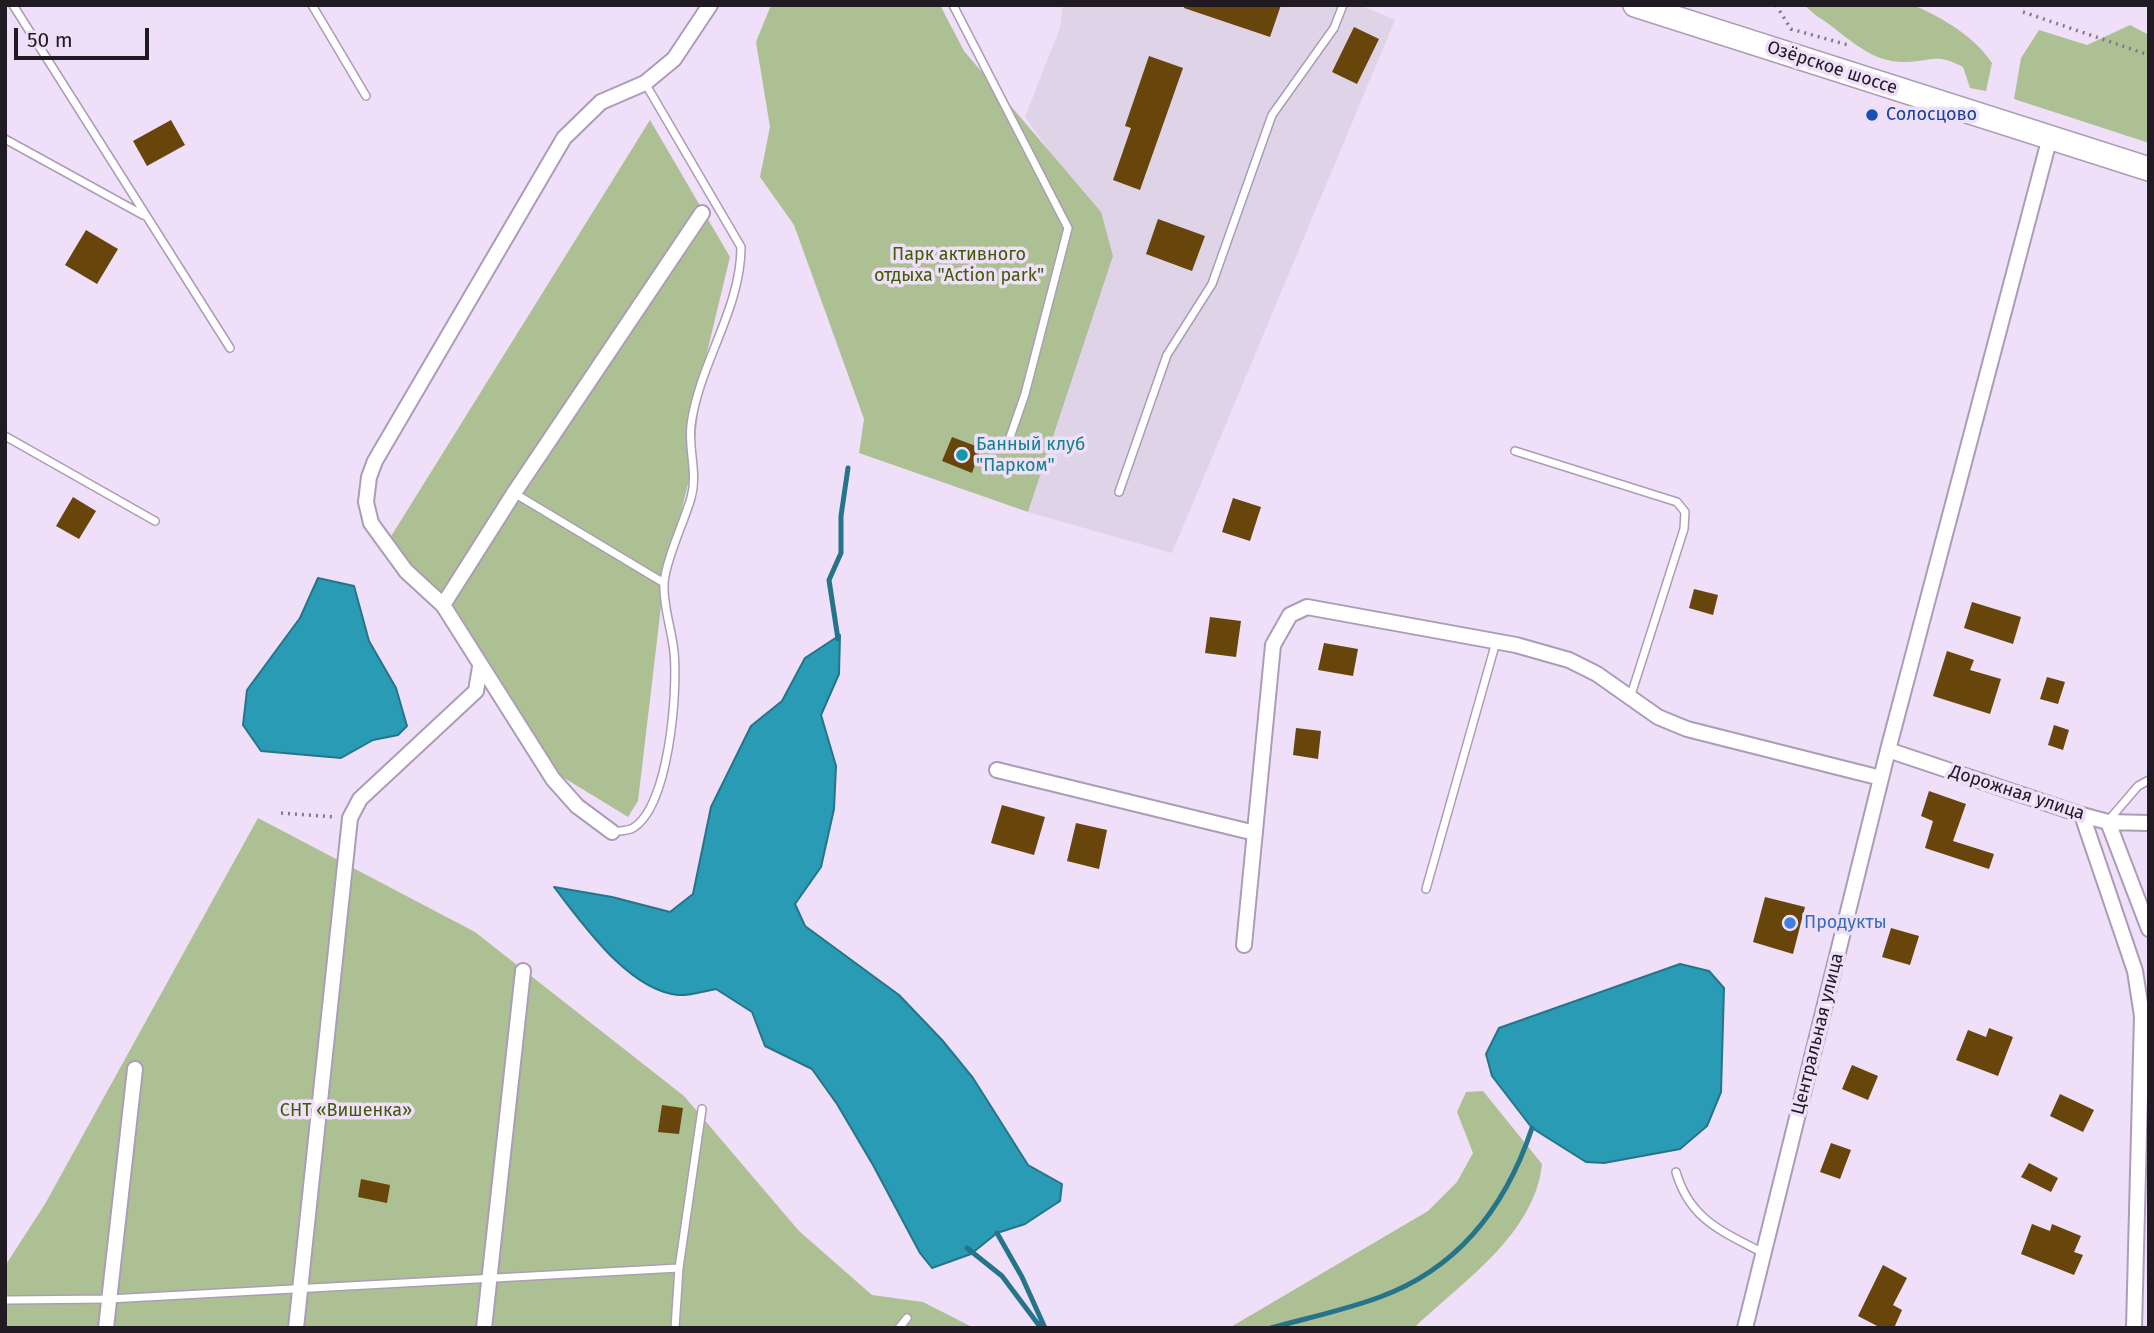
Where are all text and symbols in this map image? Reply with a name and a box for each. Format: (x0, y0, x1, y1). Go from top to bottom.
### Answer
scale bar (18, 14, 152, 58)
text: 50 m (27, 27, 73, 53)
street label: Озёрское шоссе (1764, 37, 1900, 99)
place label: Солосцово (1886, 104, 1977, 126)
marker: Солосцово (1864, 107, 1880, 123)
park label: Парк активного отдыха "Action park" (874, 244, 1044, 286)
place label: Банный клуб "Парком" (976, 434, 1085, 476)
marker: Банный клуб "Парком" (954, 447, 970, 463)
street label: Дорожная улица (1947, 761, 2087, 825)
place label: Продукты (1804, 912, 1887, 934)
marker: Продукты (1782, 915, 1798, 931)
street label: Центральная улица (1787, 951, 1849, 1117)
park label: СНТ «Вишенка» (280, 1100, 412, 1122)

